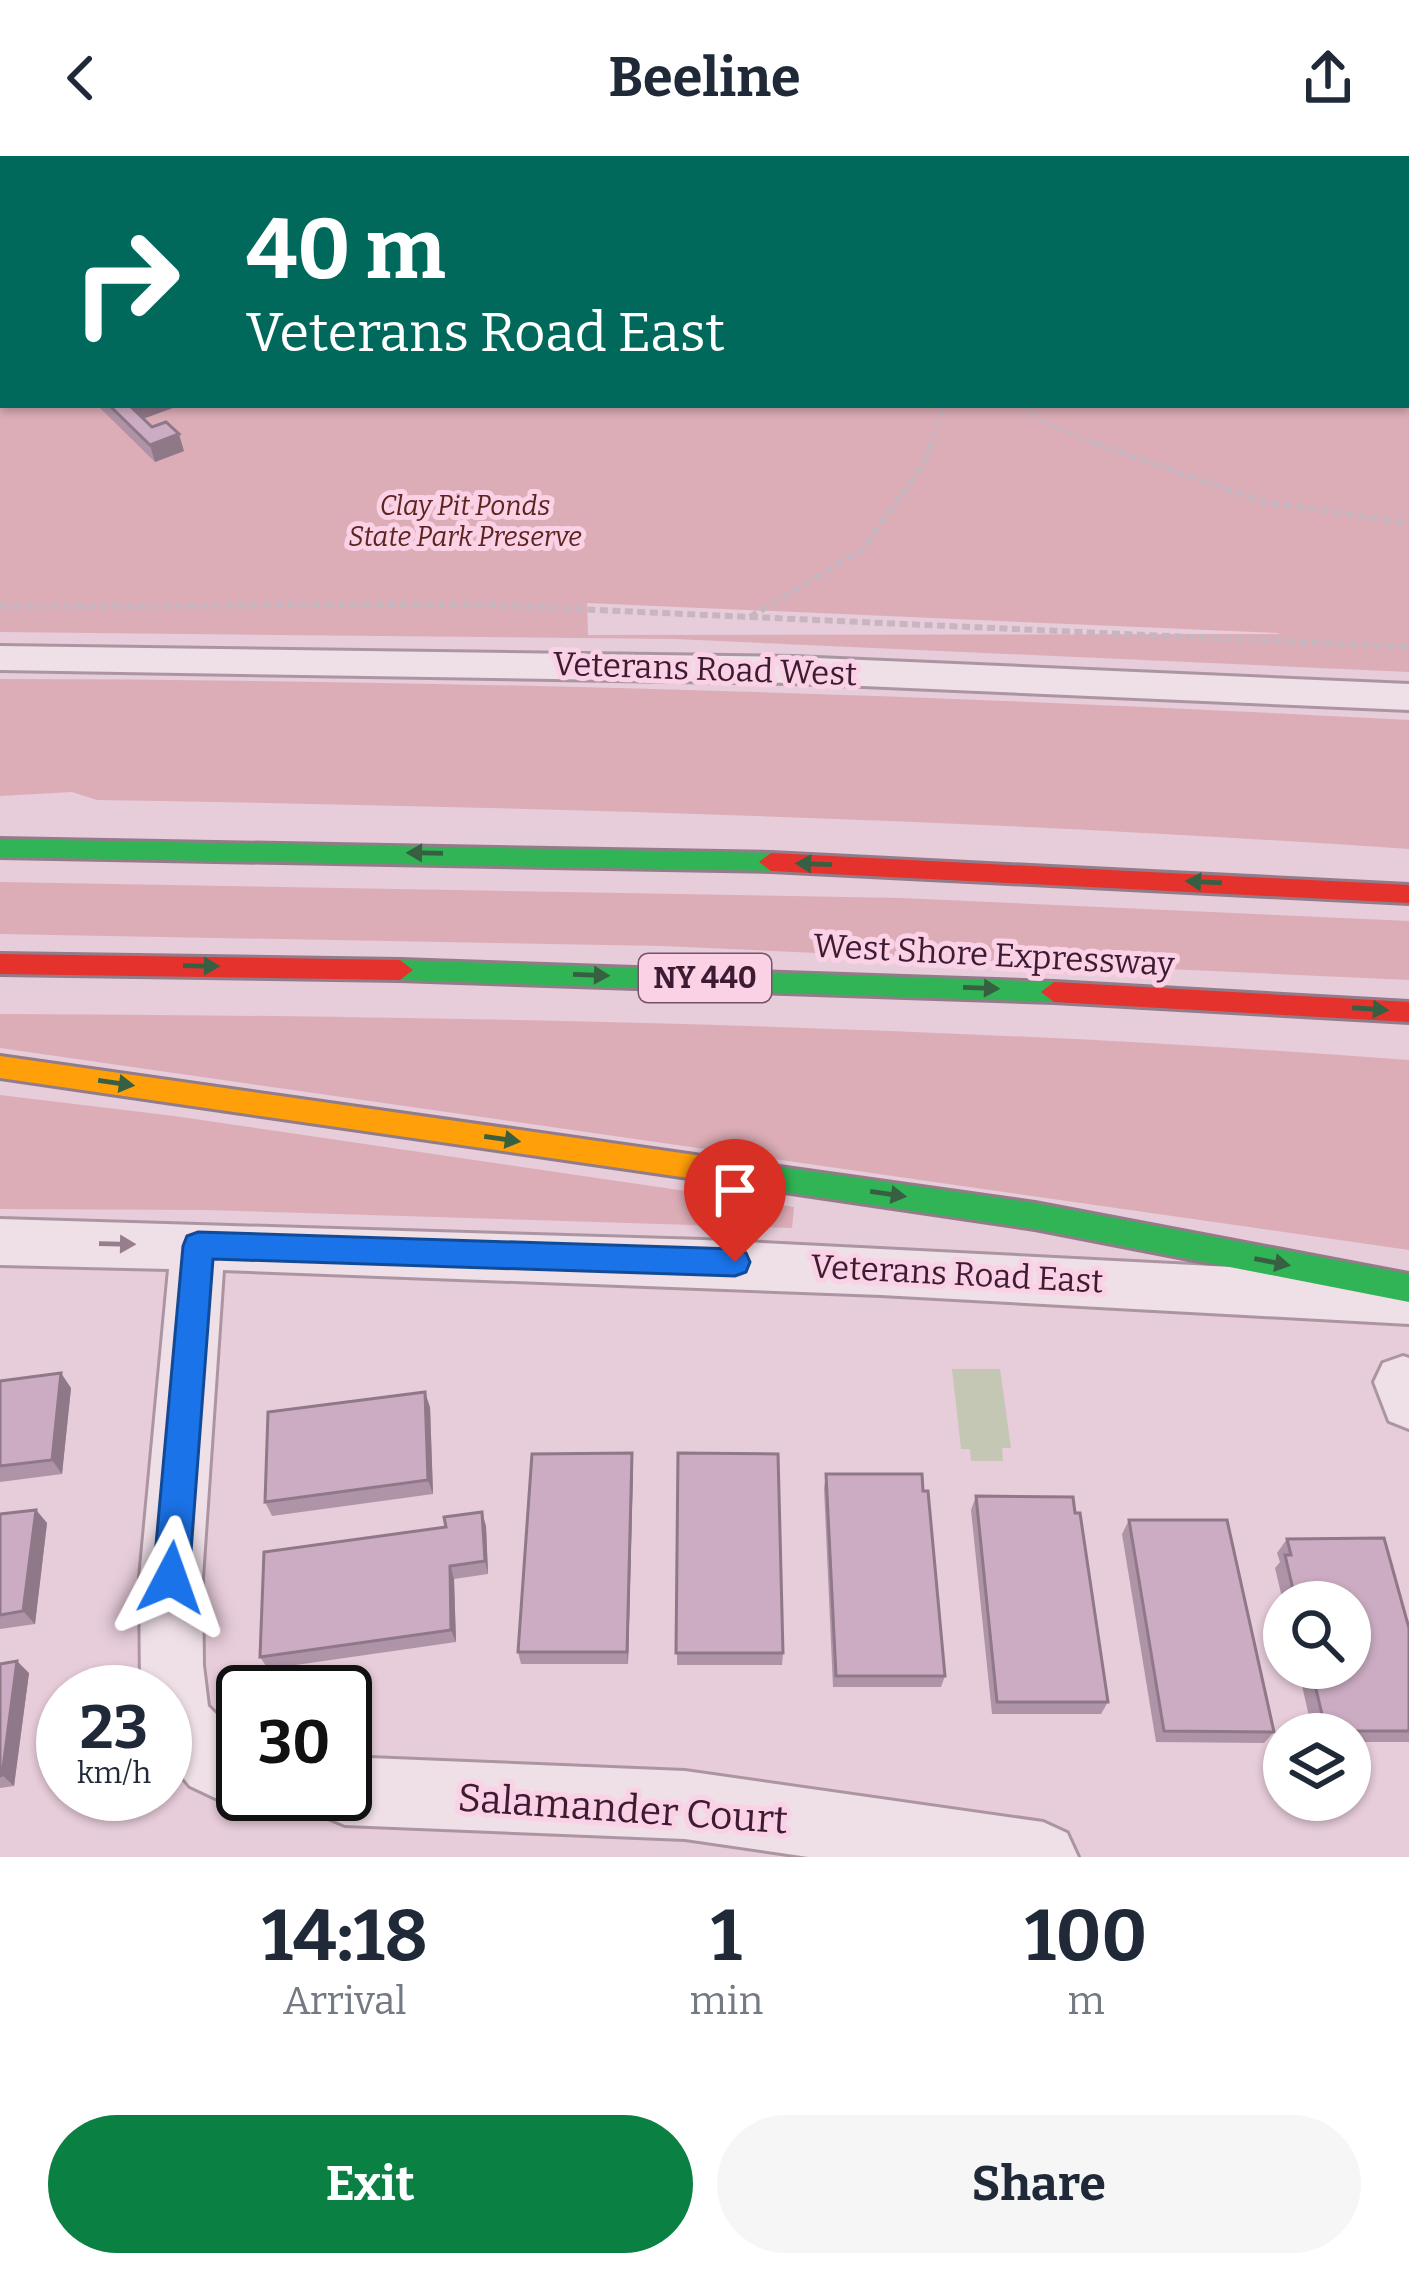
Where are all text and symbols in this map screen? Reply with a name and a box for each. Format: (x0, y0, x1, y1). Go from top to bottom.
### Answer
icon: back (48, 45, 114, 111)
icon: share (1295, 45, 1361, 111)
text: Beeline (608, 46, 801, 110)
text: 40 m (246, 199, 446, 300)
icon: right (48, 204, 204, 360)
text: Veterans Road East (246, 301, 725, 365)
park label: Clay Pit Ponds State Park Preserve (348, 490, 582, 553)
street label: Veterans Road West (552, 644, 858, 694)
one-way arrow (405, 843, 443, 863)
one-way arrow (794, 854, 832, 873)
one-way arrow (1184, 872, 1222, 891)
street label: West Shore Expressway (812, 926, 1176, 984)
road number: NY 440 (639, 954, 771, 1002)
one-way arrow (183, 956, 221, 975)
one-way arrow (573, 965, 611, 984)
one-way arrow (963, 979, 1001, 998)
one-way arrow (1352, 1000, 1389, 1019)
one-way arrow (98, 1074, 135, 1093)
one-way arrow (484, 1130, 521, 1149)
pin (684, 1139, 786, 1262)
icon: arrive (702, 1157, 768, 1223)
one-way arrow (870, 1185, 907, 1204)
one-way arrow (99, 1235, 137, 1254)
street label: Veterans Road East (810, 1246, 1104, 1302)
one-way arrow (1254, 1253, 1291, 1272)
position arrow (108, 1515, 234, 1641)
map controls (1263, 1581, 1371, 1821)
button: search (1263, 1581, 1371, 1689)
speed limit sign: 30 (216, 1665, 372, 1821)
text: 23 (80, 1692, 148, 1764)
button: layers (1263, 1713, 1371, 1821)
text: km/h (77, 1755, 151, 1791)
street label: Salamander Court (456, 1775, 789, 1843)
text: 14:18 (262, 1893, 428, 1979)
text: 1 (711, 1893, 742, 1979)
text: 100 (1025, 1893, 1147, 1979)
text: Arrival (283, 1978, 407, 2024)
text: min (690, 1978, 763, 2024)
text: m (1067, 1978, 1105, 2024)
button: Exit (48, 2115, 693, 2253)
button: Share (717, 2115, 1361, 2253)

